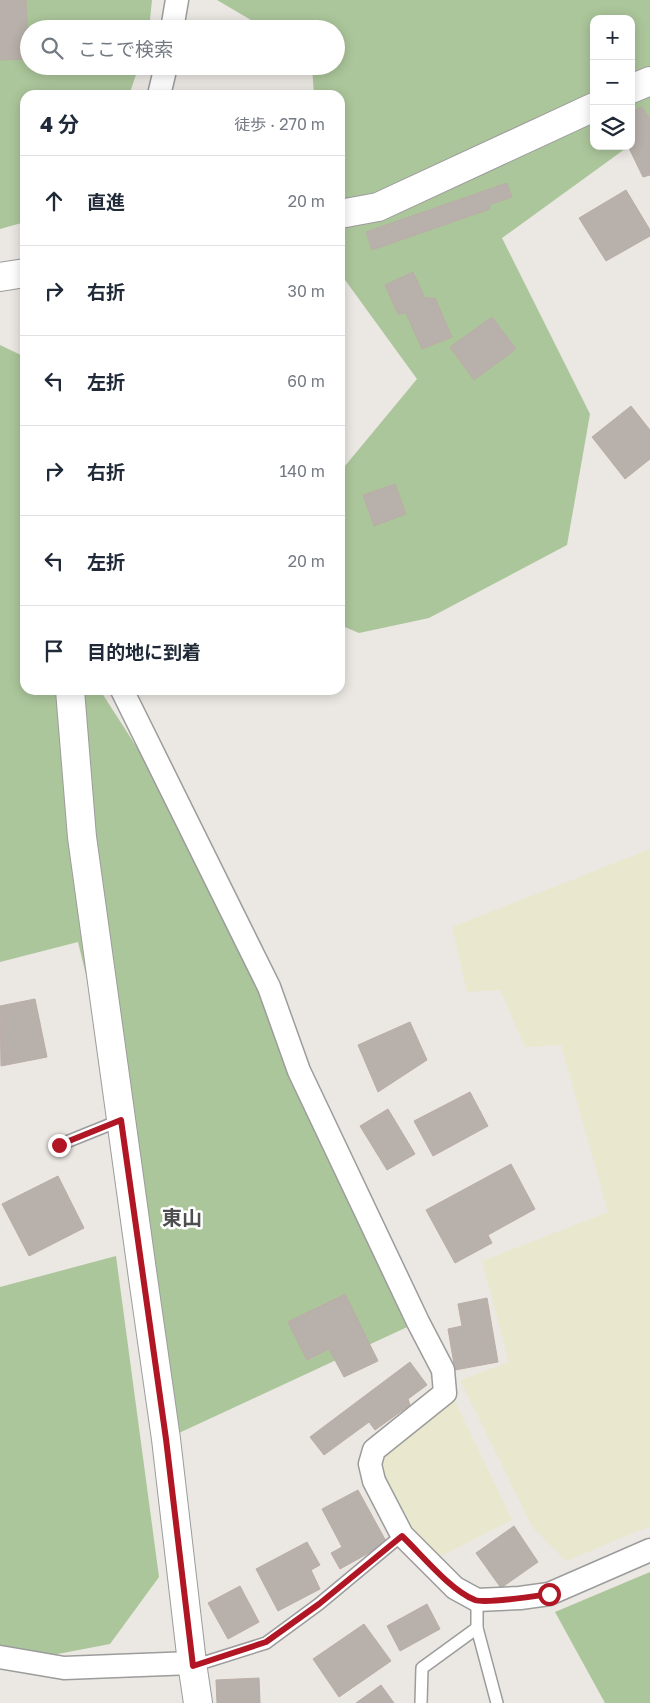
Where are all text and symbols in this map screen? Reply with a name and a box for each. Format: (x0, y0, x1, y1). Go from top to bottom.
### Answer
map controls (590, 15, 635, 150)
button: + (590, 15, 635, 60)
search box (20, 20, 345, 75)
icon: search (38, 34, 66, 62)
text: ここで検索 (78, 37, 173, 60)
button: − (590, 60, 635, 105)
button: layers (590, 105, 635, 150)
text: 4 分 (40, 111, 79, 137)
text: 徒歩 · 270 m (234, 114, 325, 134)
icon: ahead (40, 187, 68, 215)
text: 直進 (87, 190, 125, 213)
text: 20 m (288, 191, 325, 211)
icon: right (40, 277, 68, 305)
text: 右折 (87, 280, 125, 303)
text: 30 m (288, 281, 325, 301)
icon: left (40, 367, 68, 395)
text: 左折 (87, 370, 125, 393)
text: 60 m (287, 371, 325, 391)
icon: right (40, 457, 68, 485)
text: 右折 (87, 460, 125, 483)
text: 140 m (279, 461, 325, 481)
icon: left (40, 547, 68, 575)
text: 左折 (87, 550, 125, 573)
text: 20 m (288, 551, 325, 571)
icon: arrive (40, 637, 68, 665)
text: 目的地に到着 (87, 640, 201, 663)
route end (48, 1134, 71, 1157)
district label: 東山 (162, 1205, 202, 1229)
route start (538, 1583, 561, 1606)

